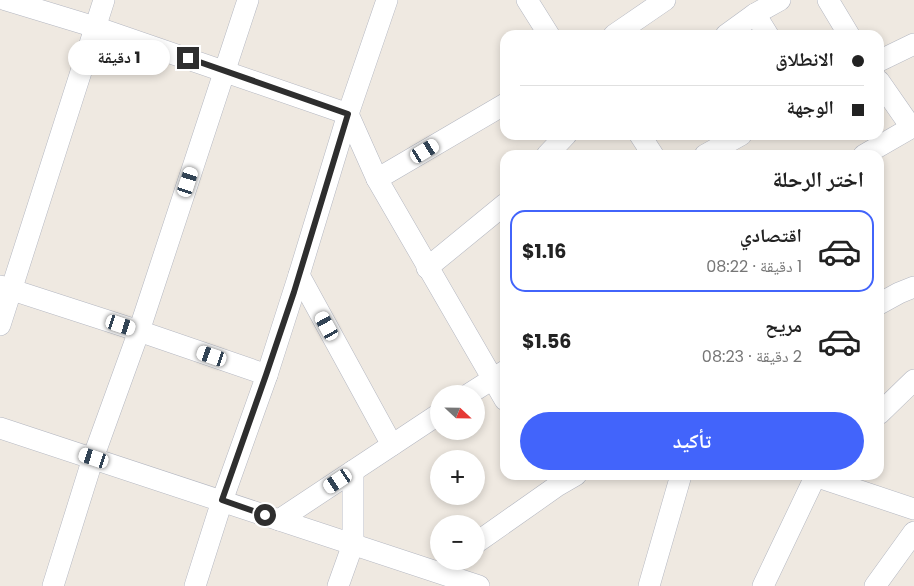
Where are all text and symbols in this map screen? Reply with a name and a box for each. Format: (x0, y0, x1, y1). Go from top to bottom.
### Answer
callout: 1 دقيقة (68, 40, 170, 76)
text: 1 دقيقة (97, 46, 141, 69)
text: الانطلاق (775, 46, 834, 73)
route end (177, 47, 199, 69)
text: الوجهة (786, 94, 834, 121)
car (408, 137, 441, 165)
text: اختر الرحلة (773, 164, 864, 195)
car (176, 165, 199, 199)
text: اقتصادي (740, 222, 802, 249)
icon: car (817, 229, 862, 274)
text: $1.16 (522, 238, 566, 265)
text: 1 دقيقة · 08:22 (706, 255, 802, 278)
car (313, 309, 340, 343)
text: مريح (765, 312, 802, 339)
car (104, 313, 137, 337)
icon: car (817, 319, 862, 364)
text: $1.56 (522, 328, 571, 355)
car (195, 344, 228, 368)
text: 2 دقيقة · 08:23 (702, 345, 802, 368)
north arrow (430, 385, 485, 440)
map controls (430, 385, 485, 570)
button: تأكيد (520, 412, 864, 470)
car (77, 446, 110, 470)
button: + (430, 450, 485, 505)
car (321, 466, 354, 496)
route start (254, 504, 276, 526)
button: − (430, 515, 485, 570)

